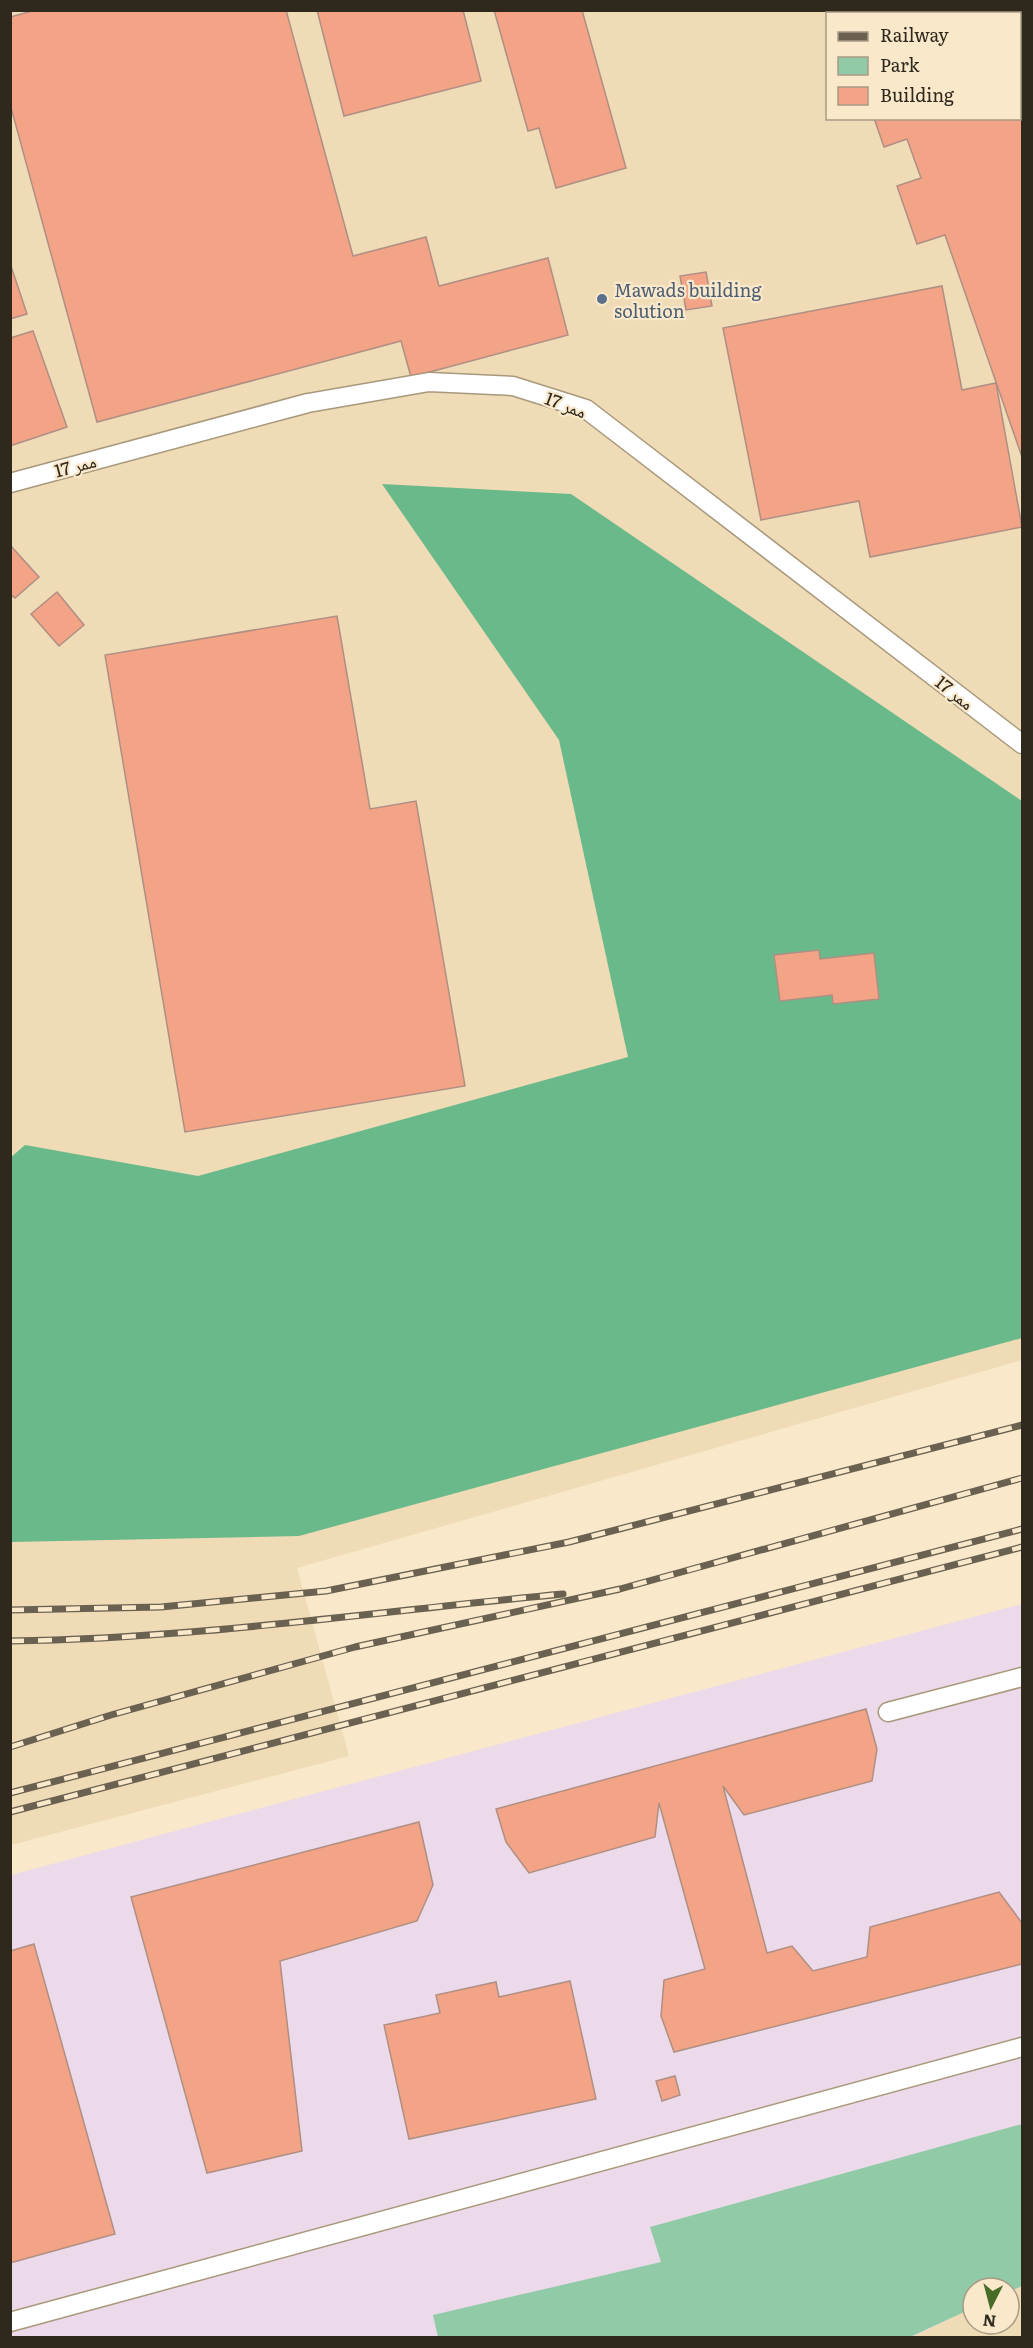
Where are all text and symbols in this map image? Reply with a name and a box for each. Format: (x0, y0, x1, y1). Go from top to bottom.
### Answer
legend (826, 12, 1021, 120)
text: Railway (880, 21, 949, 48)
text: Park (880, 51, 921, 78)
text: Building (880, 81, 955, 108)
place label: Mawads building solution (614, 276, 762, 324)
marker: Mawads building solution (595, 292, 609, 306)
street label: ممر 17 (541, 384, 591, 424)
street label: ممر 17 (51, 446, 99, 484)
street label: ممر 17 (930, 668, 980, 716)
north arrow (961, 2276, 1021, 2336)
text: N (981, 2309, 997, 2335)

